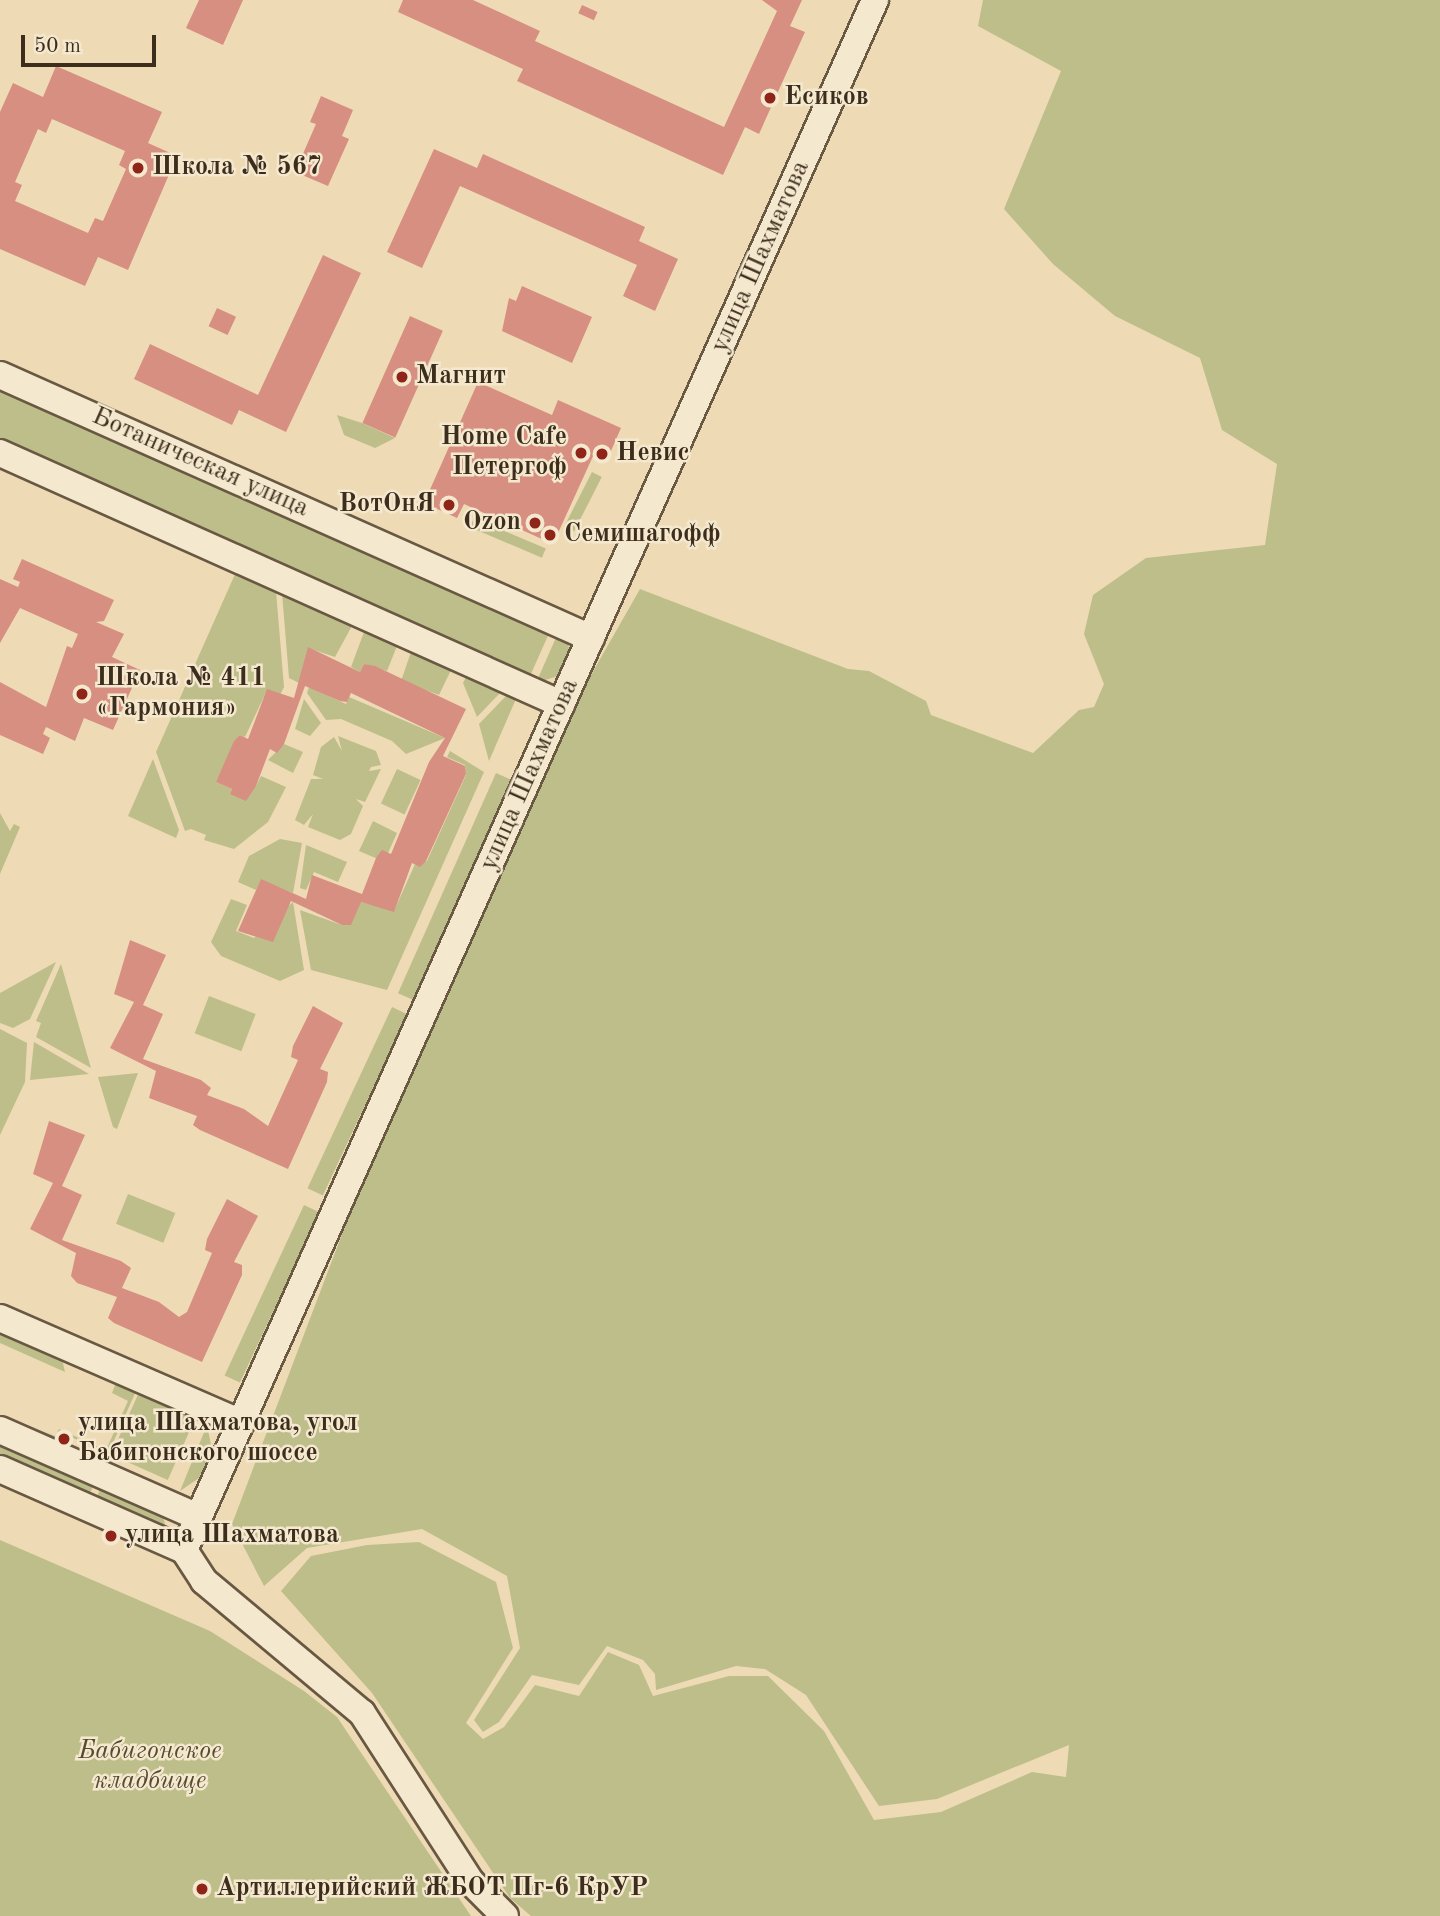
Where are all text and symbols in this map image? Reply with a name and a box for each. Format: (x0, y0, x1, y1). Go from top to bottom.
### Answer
scale bar (24, 21, 159, 65)
text: 50 m (34, 36, 81, 57)
place label: Есиков (784, 82, 869, 114)
marker: Есиков (762, 90, 778, 106)
place label: Школа № 567 (152, 152, 322, 184)
street label: улица Шахматова (705, 156, 817, 358)
marker: Школа № 567 (130, 160, 146, 176)
place label: Магнит (416, 361, 506, 393)
marker: Магнит (394, 369, 410, 385)
street label: Ботаническая улица (87, 401, 313, 525)
place label: Home Cafe Петергоф (440, 422, 567, 484)
place label: Невис (616, 438, 690, 470)
marker: Home Cafe Петергоф (573, 445, 589, 461)
marker: Невис (594, 446, 610, 462)
place label: ВотОнЯ (339, 489, 435, 521)
marker: ВотОнЯ (441, 497, 457, 513)
place label: Ozon (463, 507, 521, 539)
marker: Ozon (527, 515, 543, 531)
place label: Семишагофф (564, 519, 720, 551)
marker: Семишагофф (542, 527, 558, 543)
place label: Школа № 411 «Гармония» (96, 663, 266, 724)
street label: улица Шахматова (474, 674, 586, 876)
marker: Школа № 411 «Гармония» (74, 686, 90, 702)
place label: улица Шахматова, угол Бабигонского шоссе (78, 1408, 358, 1470)
marker: улица Шахматова, угол Бабигонского шоссе (56, 1431, 72, 1447)
place label: улица Шахматова (125, 1520, 339, 1552)
marker: улица Шахматова (103, 1528, 119, 1544)
park label: Бабигонское кладбище (78, 1736, 222, 1798)
place label: Артиллерийский ЖБОТ Пг-6 КрУР (216, 1873, 648, 1905)
marker: Артиллерийский ЖБОТ Пг-6 КрУР (194, 1881, 210, 1897)

